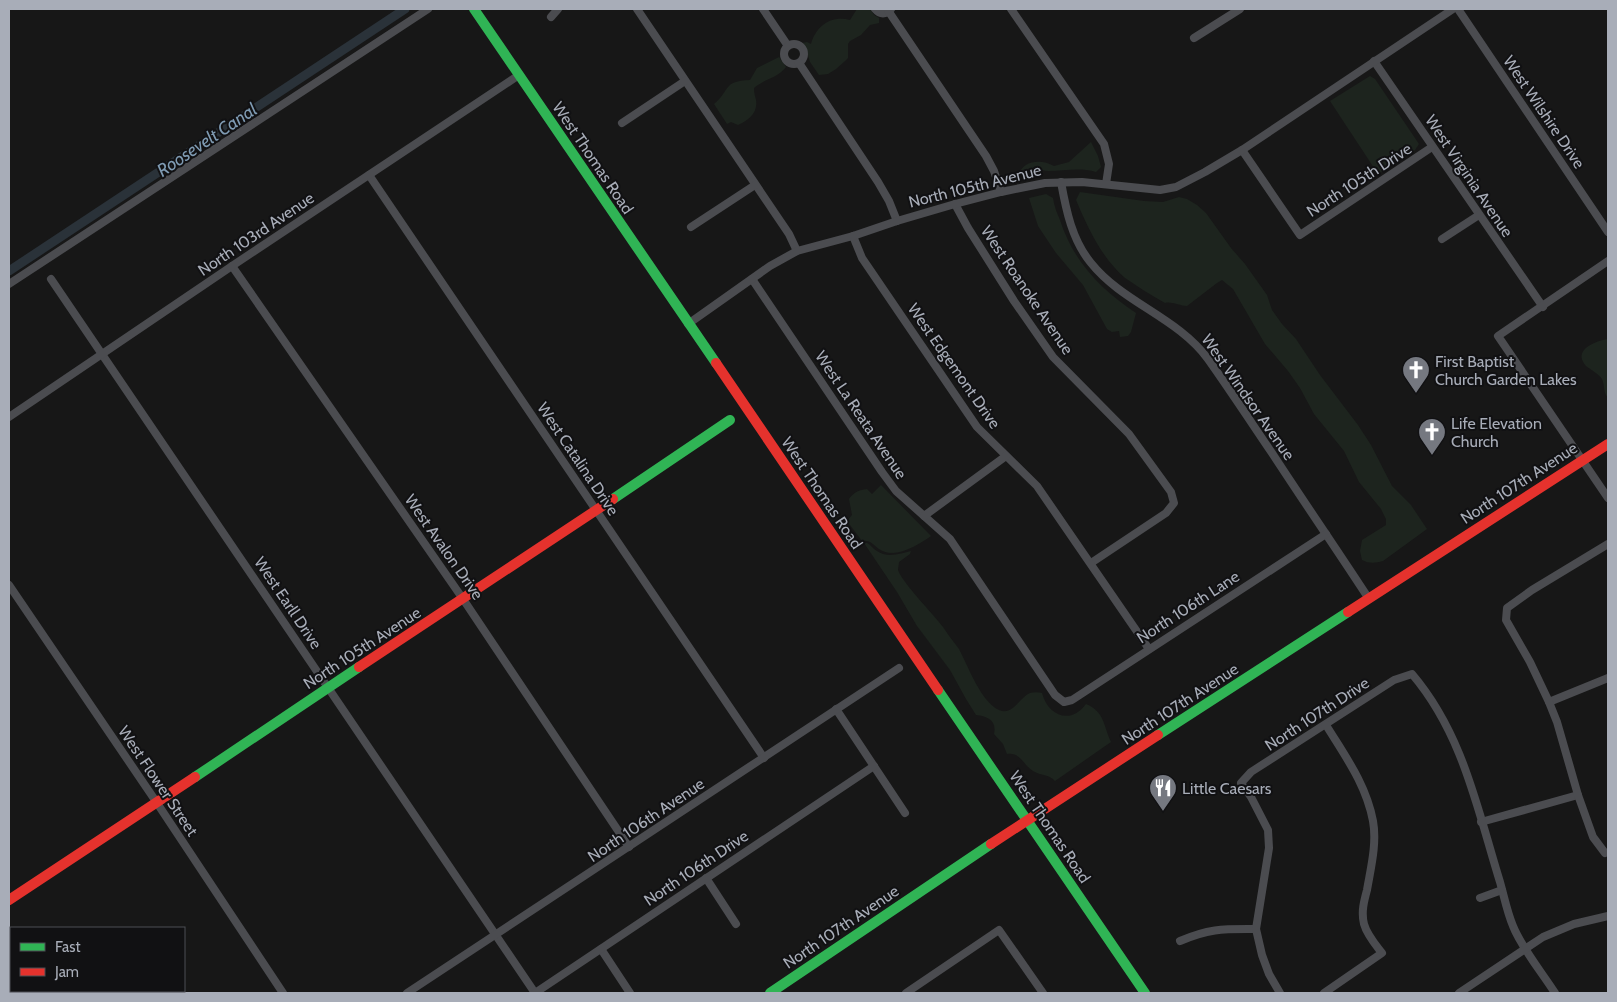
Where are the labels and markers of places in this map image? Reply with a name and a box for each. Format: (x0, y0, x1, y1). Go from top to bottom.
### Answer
place label: First Baptist Church Garden Lakes (1435, 352, 1577, 389)
church icon: First Baptist Church Garden Lakes (1401, 355, 1431, 394)
place label: Life Elevation Church (1451, 414, 1542, 451)
church icon: Life Elevation Church (1417, 417, 1447, 456)
restaurant icon: Little Caesars (1148, 773, 1178, 812)
place label: Little Caesars (1182, 779, 1272, 798)

